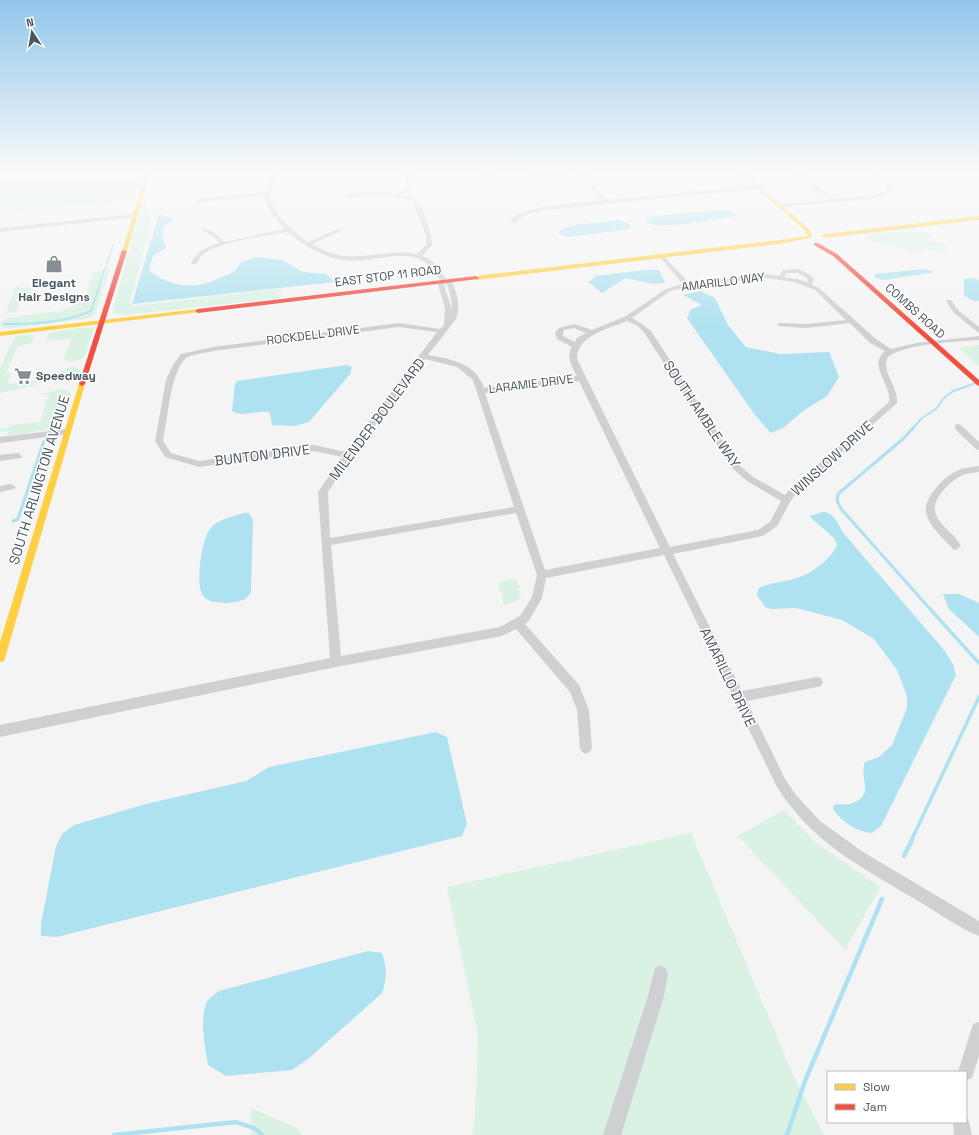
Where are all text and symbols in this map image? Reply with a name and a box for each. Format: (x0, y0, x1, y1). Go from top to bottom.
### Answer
north arrow (12, 12, 52, 52)
text: N (25, 15, 35, 30)
shop icon: Elegant Hair Designs (44, 254, 64, 274)
street label: EAST STOP 11 ROAD (334, 262, 442, 290)
street label: AMARILLO WAY (680, 269, 766, 295)
place label: Elegant Hair Designs (18, 275, 90, 305)
street label: COMBS ROAD (882, 280, 948, 342)
street label: ROCKDELL DRIVE (265, 321, 361, 349)
street label: MILENDER BOULEVARD (325, 354, 429, 484)
street label: SOUTH AMBLE WAY (659, 357, 745, 471)
supermarket icon: Speedway (13, 366, 33, 386)
place label: Speedway (36, 368, 96, 384)
street label: LARAMIE DRIVE (488, 371, 574, 397)
street label: SOUTH ARLINGTON AVENUE (5, 393, 73, 567)
street label: WINSLOW DRIVE (787, 416, 877, 499)
street label: BUNTON DRIVE (213, 440, 311, 470)
street label: AMARILLO DRIVE (696, 624, 760, 730)
legend (827, 1071, 967, 1123)
text: Slow (863, 1079, 890, 1095)
text: Jam (863, 1099, 887, 1115)

